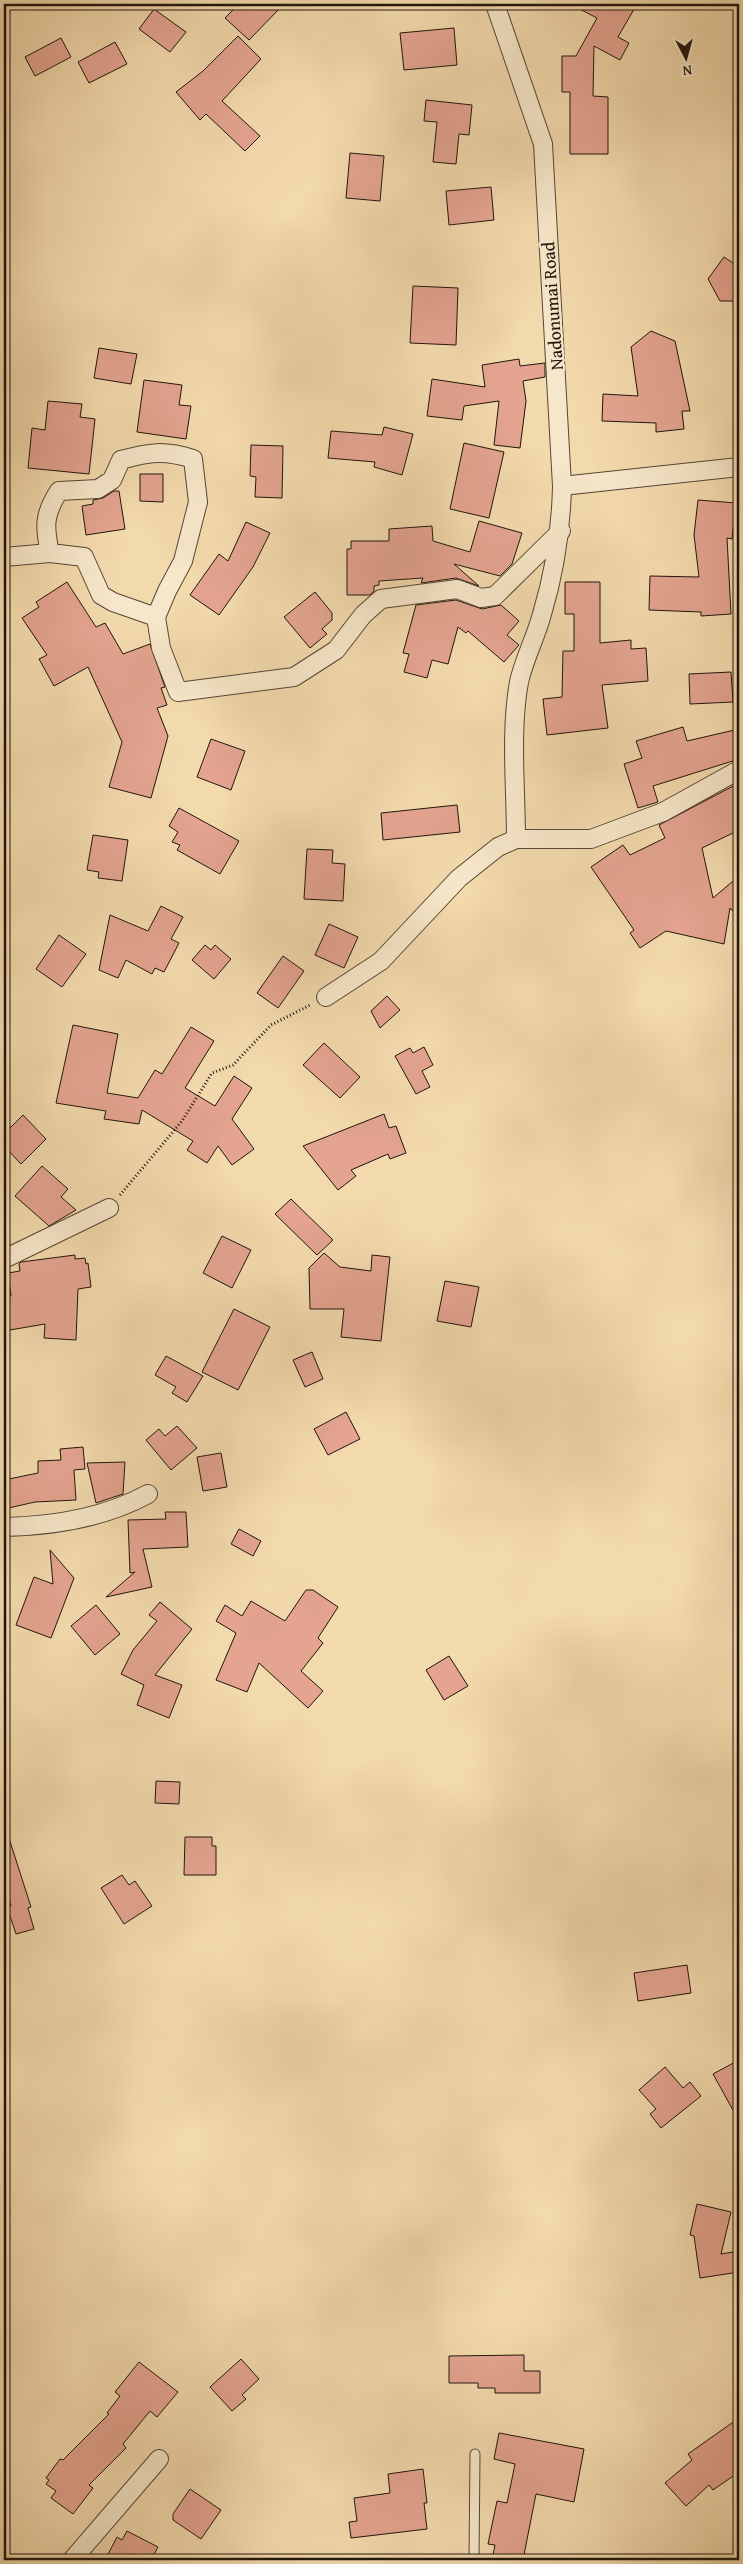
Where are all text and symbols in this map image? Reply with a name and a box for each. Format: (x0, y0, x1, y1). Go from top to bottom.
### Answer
north arrow (660, 32, 710, 82)
text: N (681, 60, 693, 81)
street label: Nadonumai Road (534, 240, 570, 371)

